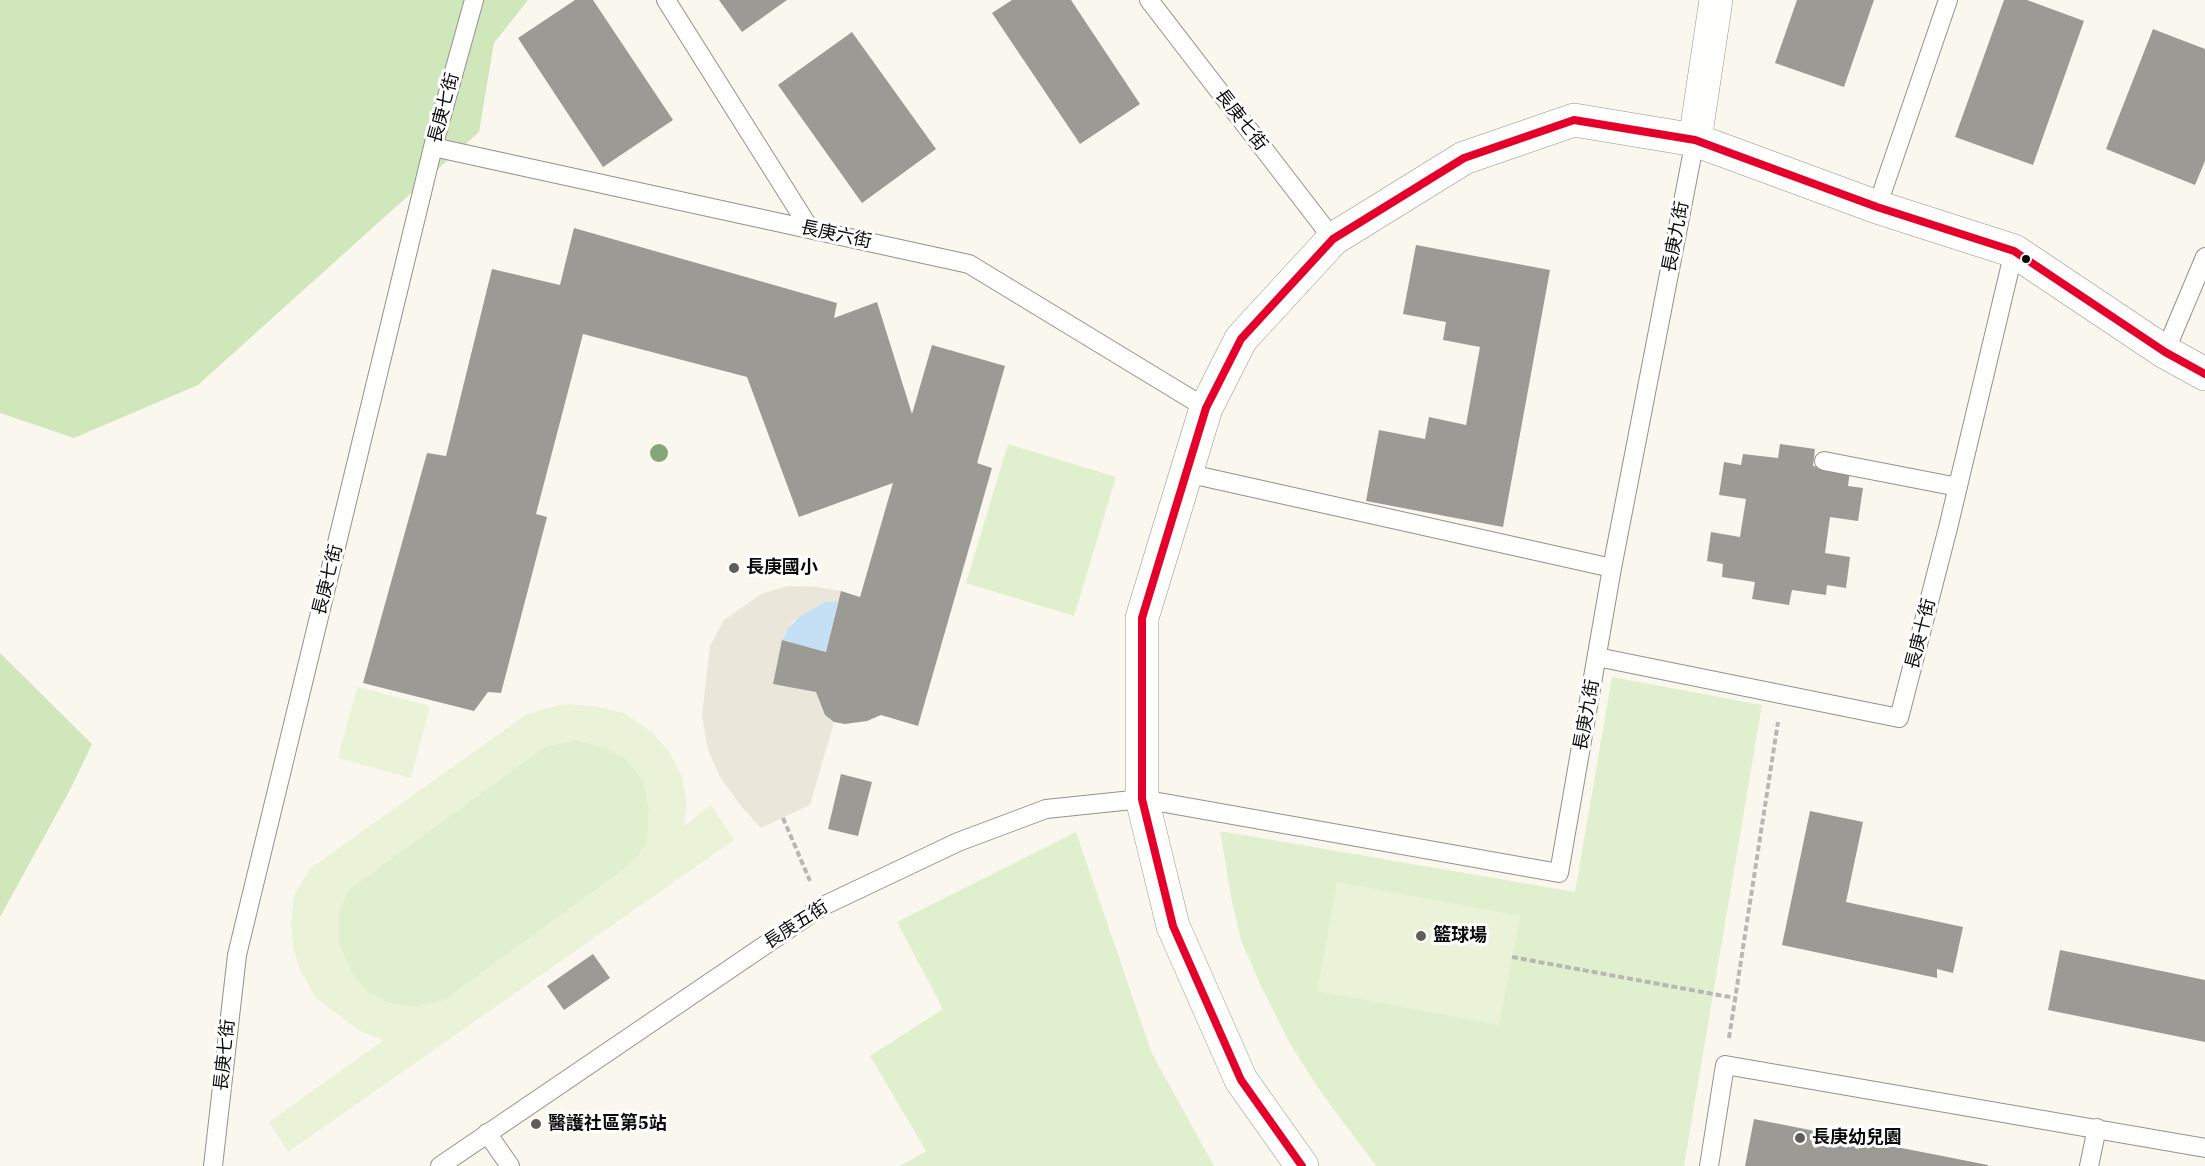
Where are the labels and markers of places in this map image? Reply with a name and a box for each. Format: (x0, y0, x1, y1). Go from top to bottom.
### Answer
unlabelled marker (2020, 253, 2032, 265)
place label: 長庚國小 (746, 557, 818, 579)
marker: 長庚國小 (727, 561, 741, 575)
place label: 籃球場 (1433, 925, 1487, 947)
marker: 籃球場 (1414, 929, 1428, 943)
place label: 醫護社區第5站 (548, 1113, 667, 1135)
marker: 醫護社區第5站 (529, 1117, 543, 1131)
place label: 長庚幼兒園 (1812, 1127, 1902, 1149)
marker: 長庚幼兒園 (1793, 1131, 1807, 1145)

